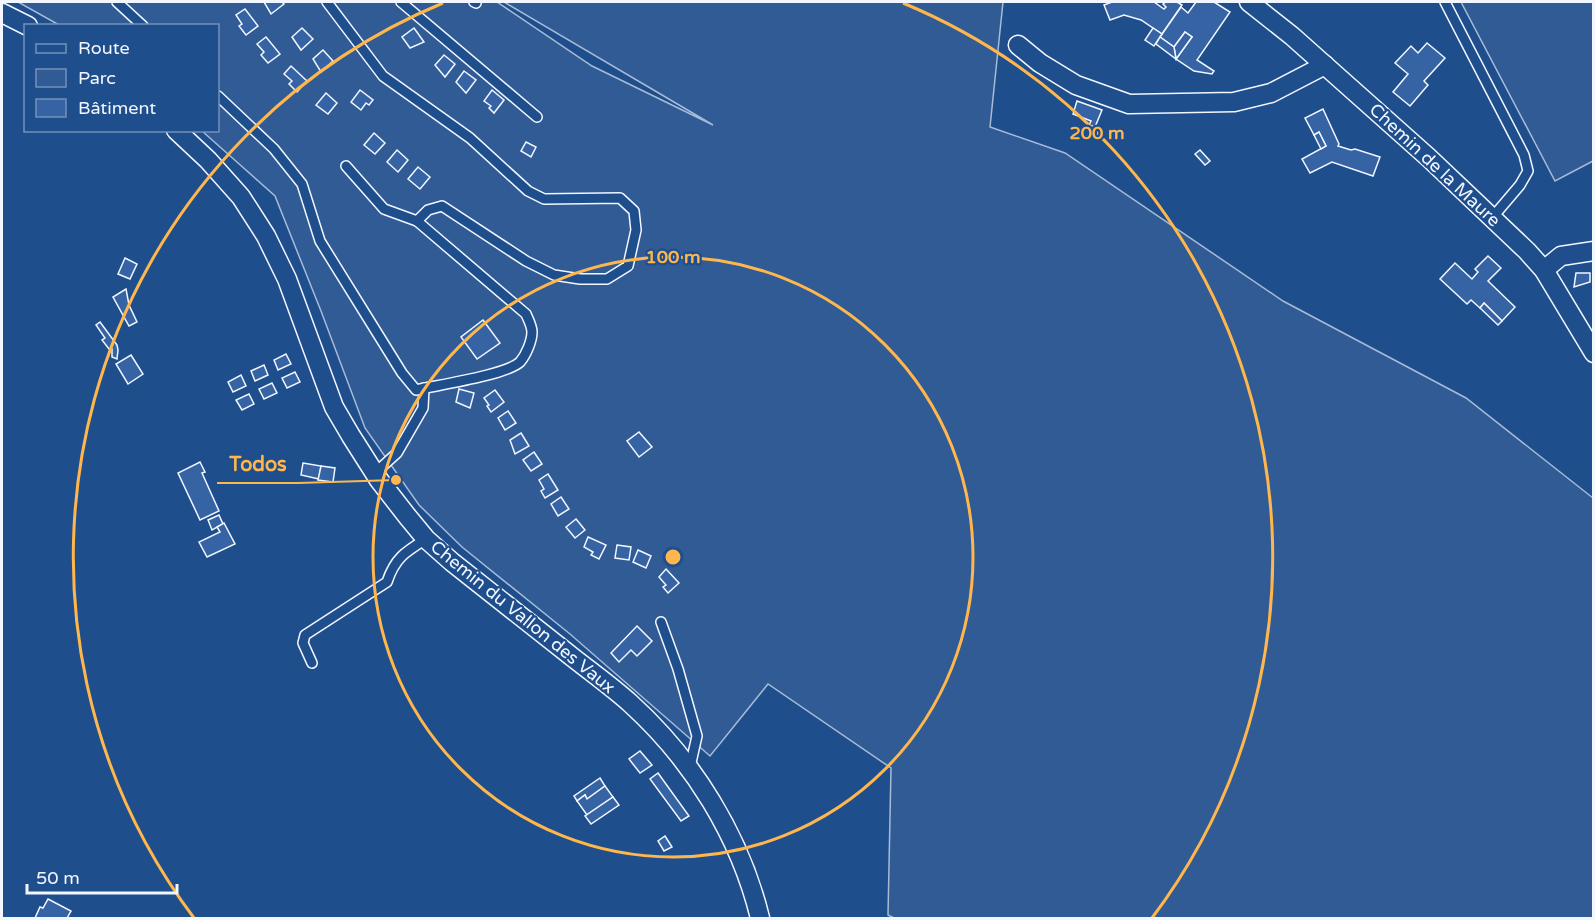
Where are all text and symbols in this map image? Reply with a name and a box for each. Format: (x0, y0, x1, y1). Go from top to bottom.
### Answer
legend (24, 24, 219, 132)
text: Route (78, 37, 130, 59)
text: Parc (78, 67, 116, 89)
text: Bâtiment (78, 97, 156, 119)
street label: Chemin de la Maure (1365, 99, 1505, 231)
text: 200 m (1069, 122, 1125, 144)
text: 100 m (645, 246, 701, 268)
callout: Todos (217, 445, 298, 483)
text: Todos (228, 453, 287, 477)
street label: Chemin du Vallon des Vaux (426, 536, 620, 698)
centre of rings (663, 547, 683, 567)
scale bar (27, 857, 177, 895)
text: 50 m (36, 867, 80, 889)

